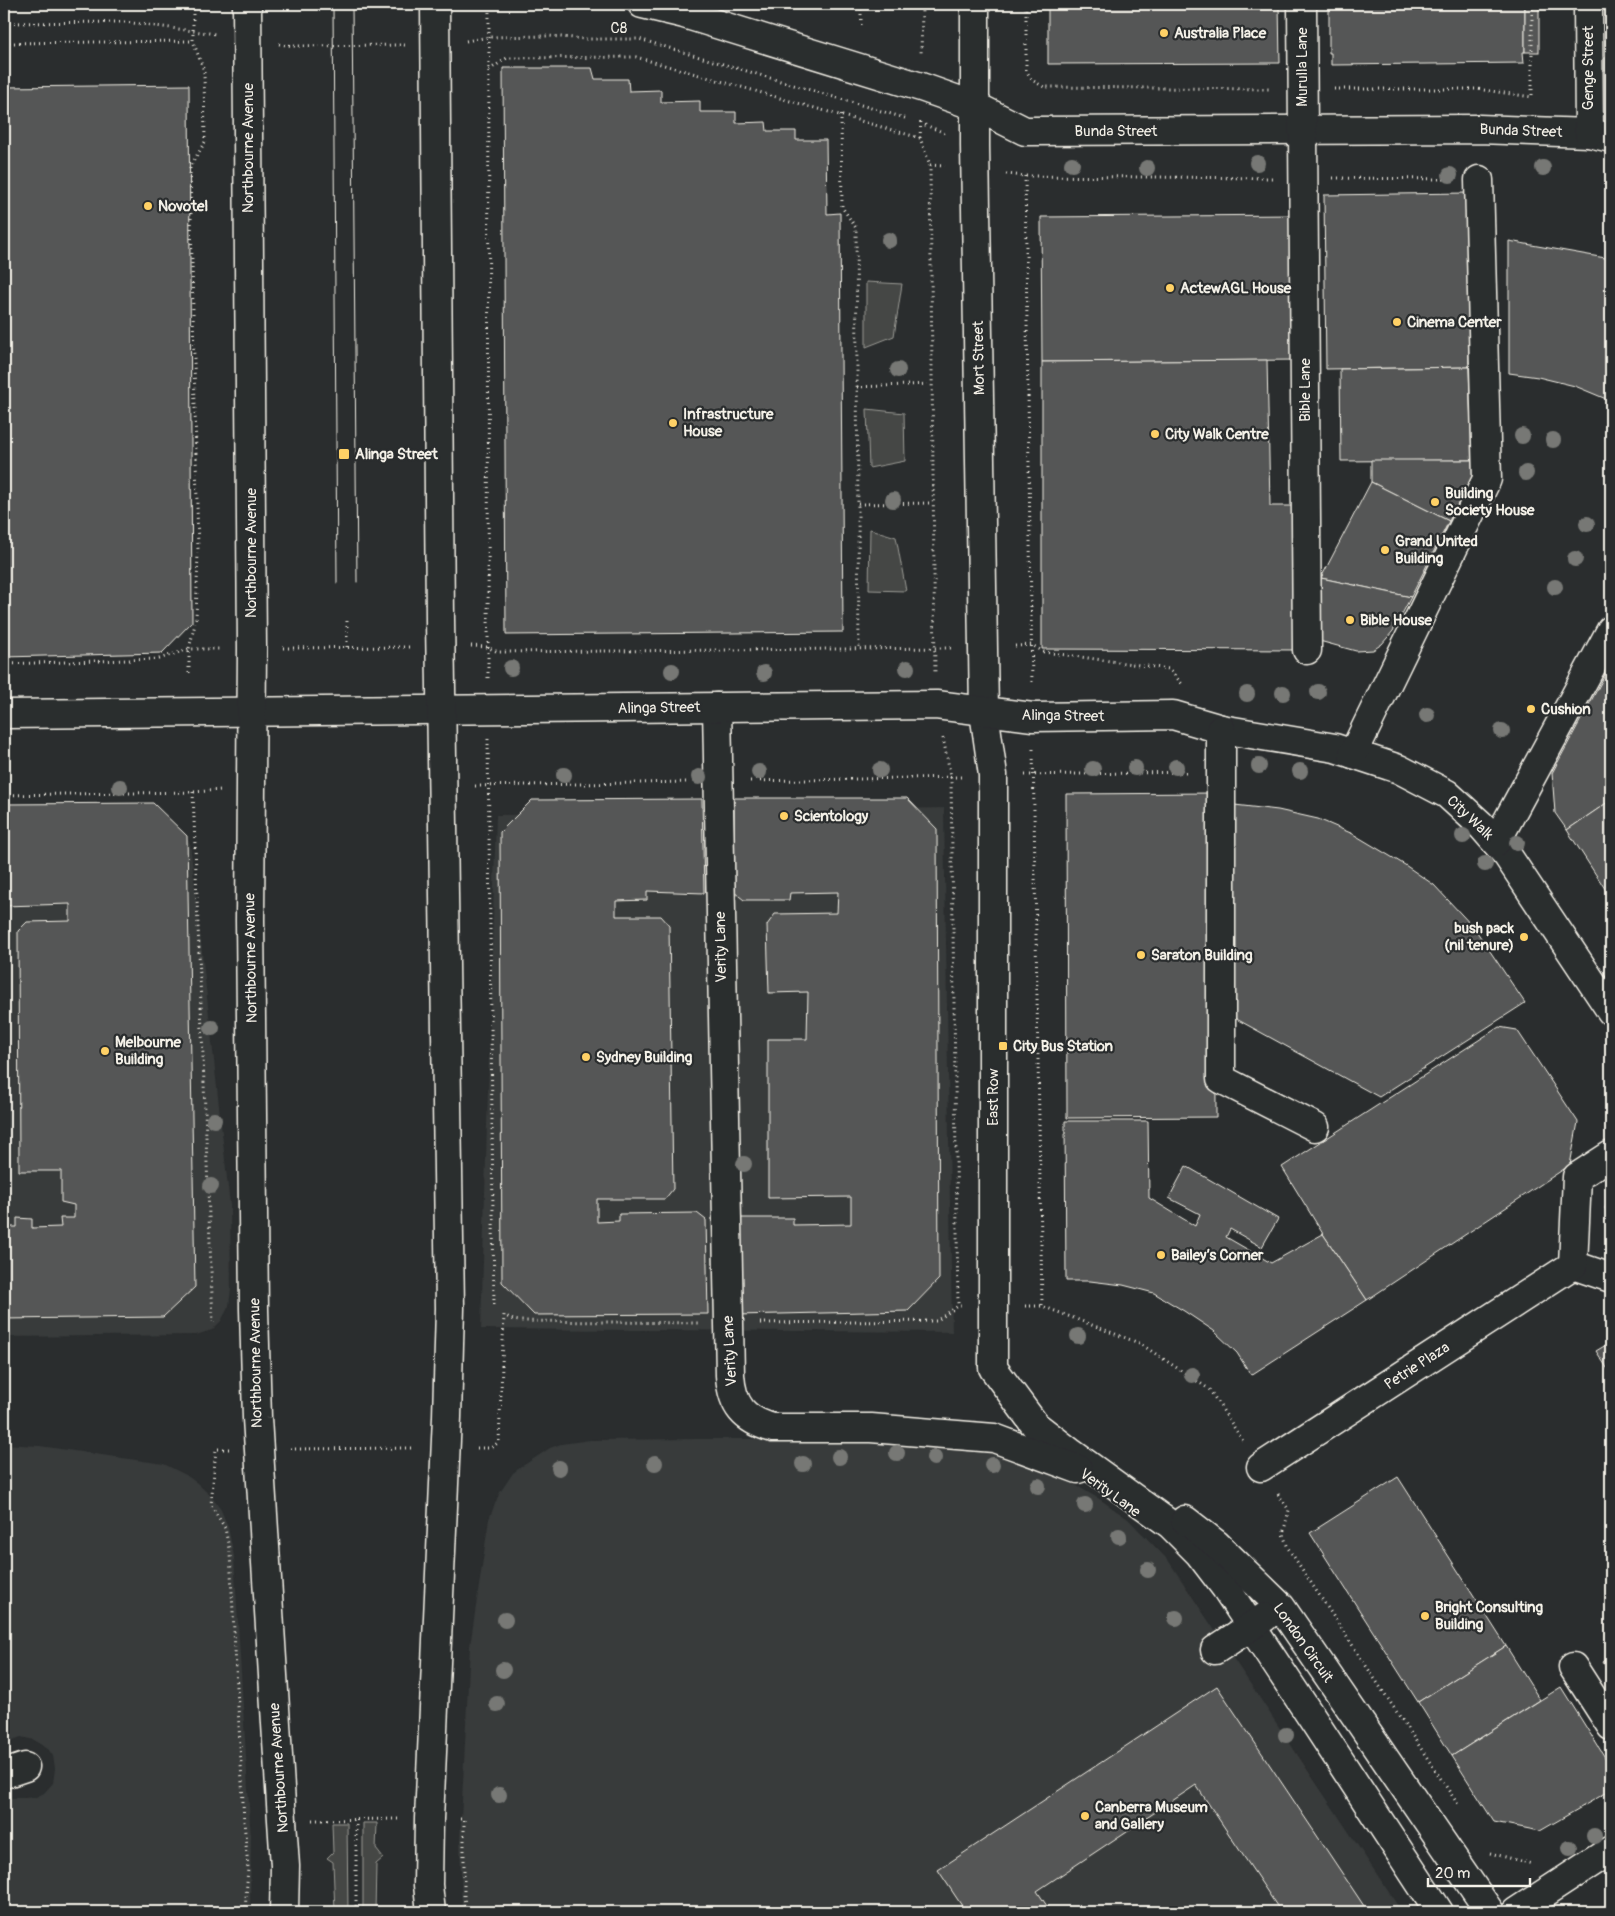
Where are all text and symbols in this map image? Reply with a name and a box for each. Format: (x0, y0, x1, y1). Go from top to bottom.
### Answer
street label: C8 (611, 19, 628, 38)
place label: Australia Place (1174, 24, 1267, 43)
street label: Genge Street (1579, 25, 1598, 110)
marker: Australia Place (1158, 27, 1170, 39)
street label: Murulla Lane (1293, 27, 1312, 107)
street label: Northbourne Avenue (239, 82, 258, 213)
street label: Bunda Street (1479, 120, 1564, 142)
street label: Bunda Street (1075, 122, 1158, 141)
place label: Novotel (158, 197, 208, 216)
marker: Novotel (142, 200, 154, 212)
place label: ActewAGL House (1180, 279, 1292, 298)
marker: ActewAGL House (1164, 282, 1176, 294)
place label: Cinema Center (1407, 313, 1502, 332)
marker: Cinema Center (1391, 316, 1403, 328)
street label: Mort Street (969, 320, 989, 395)
street label: Bible Lane (1296, 358, 1315, 422)
place label: Infrastructure House (683, 405, 774, 441)
marker: Infrastructure House (667, 417, 679, 429)
place label: City Walk Centre (1165, 425, 1269, 444)
marker: City Walk Centre (1149, 428, 1161, 440)
place label: Alinga Street (355, 445, 439, 464)
marker: Alinga Street (337, 447, 351, 461)
place label: Building Society House (1445, 484, 1535, 520)
street label: Northbourne Avenue (242, 487, 261, 618)
marker: Building Society House (1429, 496, 1441, 508)
place label: Grand United Building (1395, 532, 1478, 568)
marker: Grand United Building (1379, 544, 1391, 556)
place label: Bible House (1360, 611, 1433, 630)
marker: Bible House (1344, 614, 1356, 626)
street label: Alinga Street (617, 698, 701, 718)
place label: Cushion (1541, 700, 1591, 719)
marker: Cushion (1525, 703, 1537, 715)
street label: Alinga Street (1021, 706, 1105, 726)
street label: City Walk (1443, 792, 1498, 845)
place label: Scientology (794, 807, 869, 826)
marker: Scientology (778, 810, 790, 822)
street label: Northbourne Avenue (240, 892, 262, 1023)
street label: Verity Lane (711, 911, 731, 983)
place label: bush pack (nil tenure) (1444, 919, 1515, 955)
marker: bush pack (nil tenure) (1518, 931, 1530, 943)
place label: Saraton Building (1151, 946, 1253, 965)
marker: Saraton Building (1135, 949, 1147, 961)
place label: Melbourne Building (115, 1033, 182, 1069)
place label: City Bus Station (1013, 1037, 1114, 1056)
marker: City Bus Station (997, 1040, 1009, 1052)
marker: Melbourne Building (99, 1045, 111, 1057)
place label: Sydney Building (596, 1048, 693, 1067)
marker: Sydney Building (580, 1051, 592, 1063)
street label: East Row (984, 1068, 1003, 1126)
place label: Bailey’s Corner (1171, 1246, 1264, 1265)
marker: Bailey’s Corner (1155, 1249, 1167, 1261)
street label: Northbourne Avenue (245, 1297, 267, 1428)
street label: Verity Lane (719, 1314, 741, 1387)
street label: Petrie Plaza (1381, 1338, 1453, 1394)
street label: Verity Lane (1076, 1464, 1145, 1522)
place label: Bright Consulting Building (1435, 1598, 1543, 1634)
street label: London Circuit (1269, 1600, 1338, 1687)
marker: Bright Consulting Building (1419, 1610, 1431, 1622)
street label: Northbourne Avenue (265, 1702, 293, 1834)
place label: Canberra Museum and Gallery (1095, 1798, 1208, 1834)
marker: Canberra Museum and Gallery (1079, 1810, 1091, 1822)
scale bar (1428, 1856, 1530, 1888)
text: 20 m (1435, 1864, 1470, 1883)

